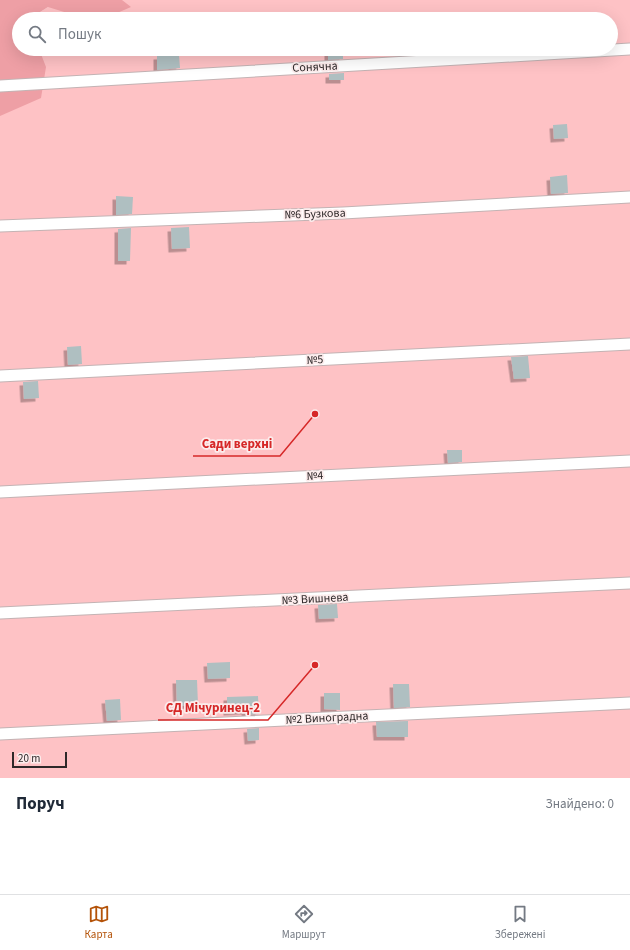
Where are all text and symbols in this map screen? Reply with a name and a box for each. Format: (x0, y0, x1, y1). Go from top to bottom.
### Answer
search box (12, 12, 618, 56)
icon: search (26, 23, 48, 45)
text: Пошук (58, 24, 101, 45)
street label: Сонячна (292, 57, 338, 77)
street label: №6 Бузкова (284, 204, 346, 224)
street label: №5 (306, 351, 324, 369)
callout: Сади верхні (193, 431, 280, 456)
text: Сади верхні (202, 435, 272, 453)
street label: №4 (306, 467, 324, 485)
street label: №3 Вишнева (281, 589, 349, 609)
callout: СД Мічуринец-2 (158, 695, 268, 720)
text: СД Мічуринец-2 (166, 699, 260, 717)
street label: №2 Виноградна (285, 707, 369, 729)
scale bar (12, 750, 67, 769)
text: 20 m (18, 751, 40, 766)
text: Поруч (16, 792, 65, 816)
text: Знайдено: 0 (546, 795, 614, 813)
tab: Карта (84, 903, 113, 942)
tab: Маршрут (282, 903, 326, 942)
tab: Збережені (495, 903, 546, 942)

